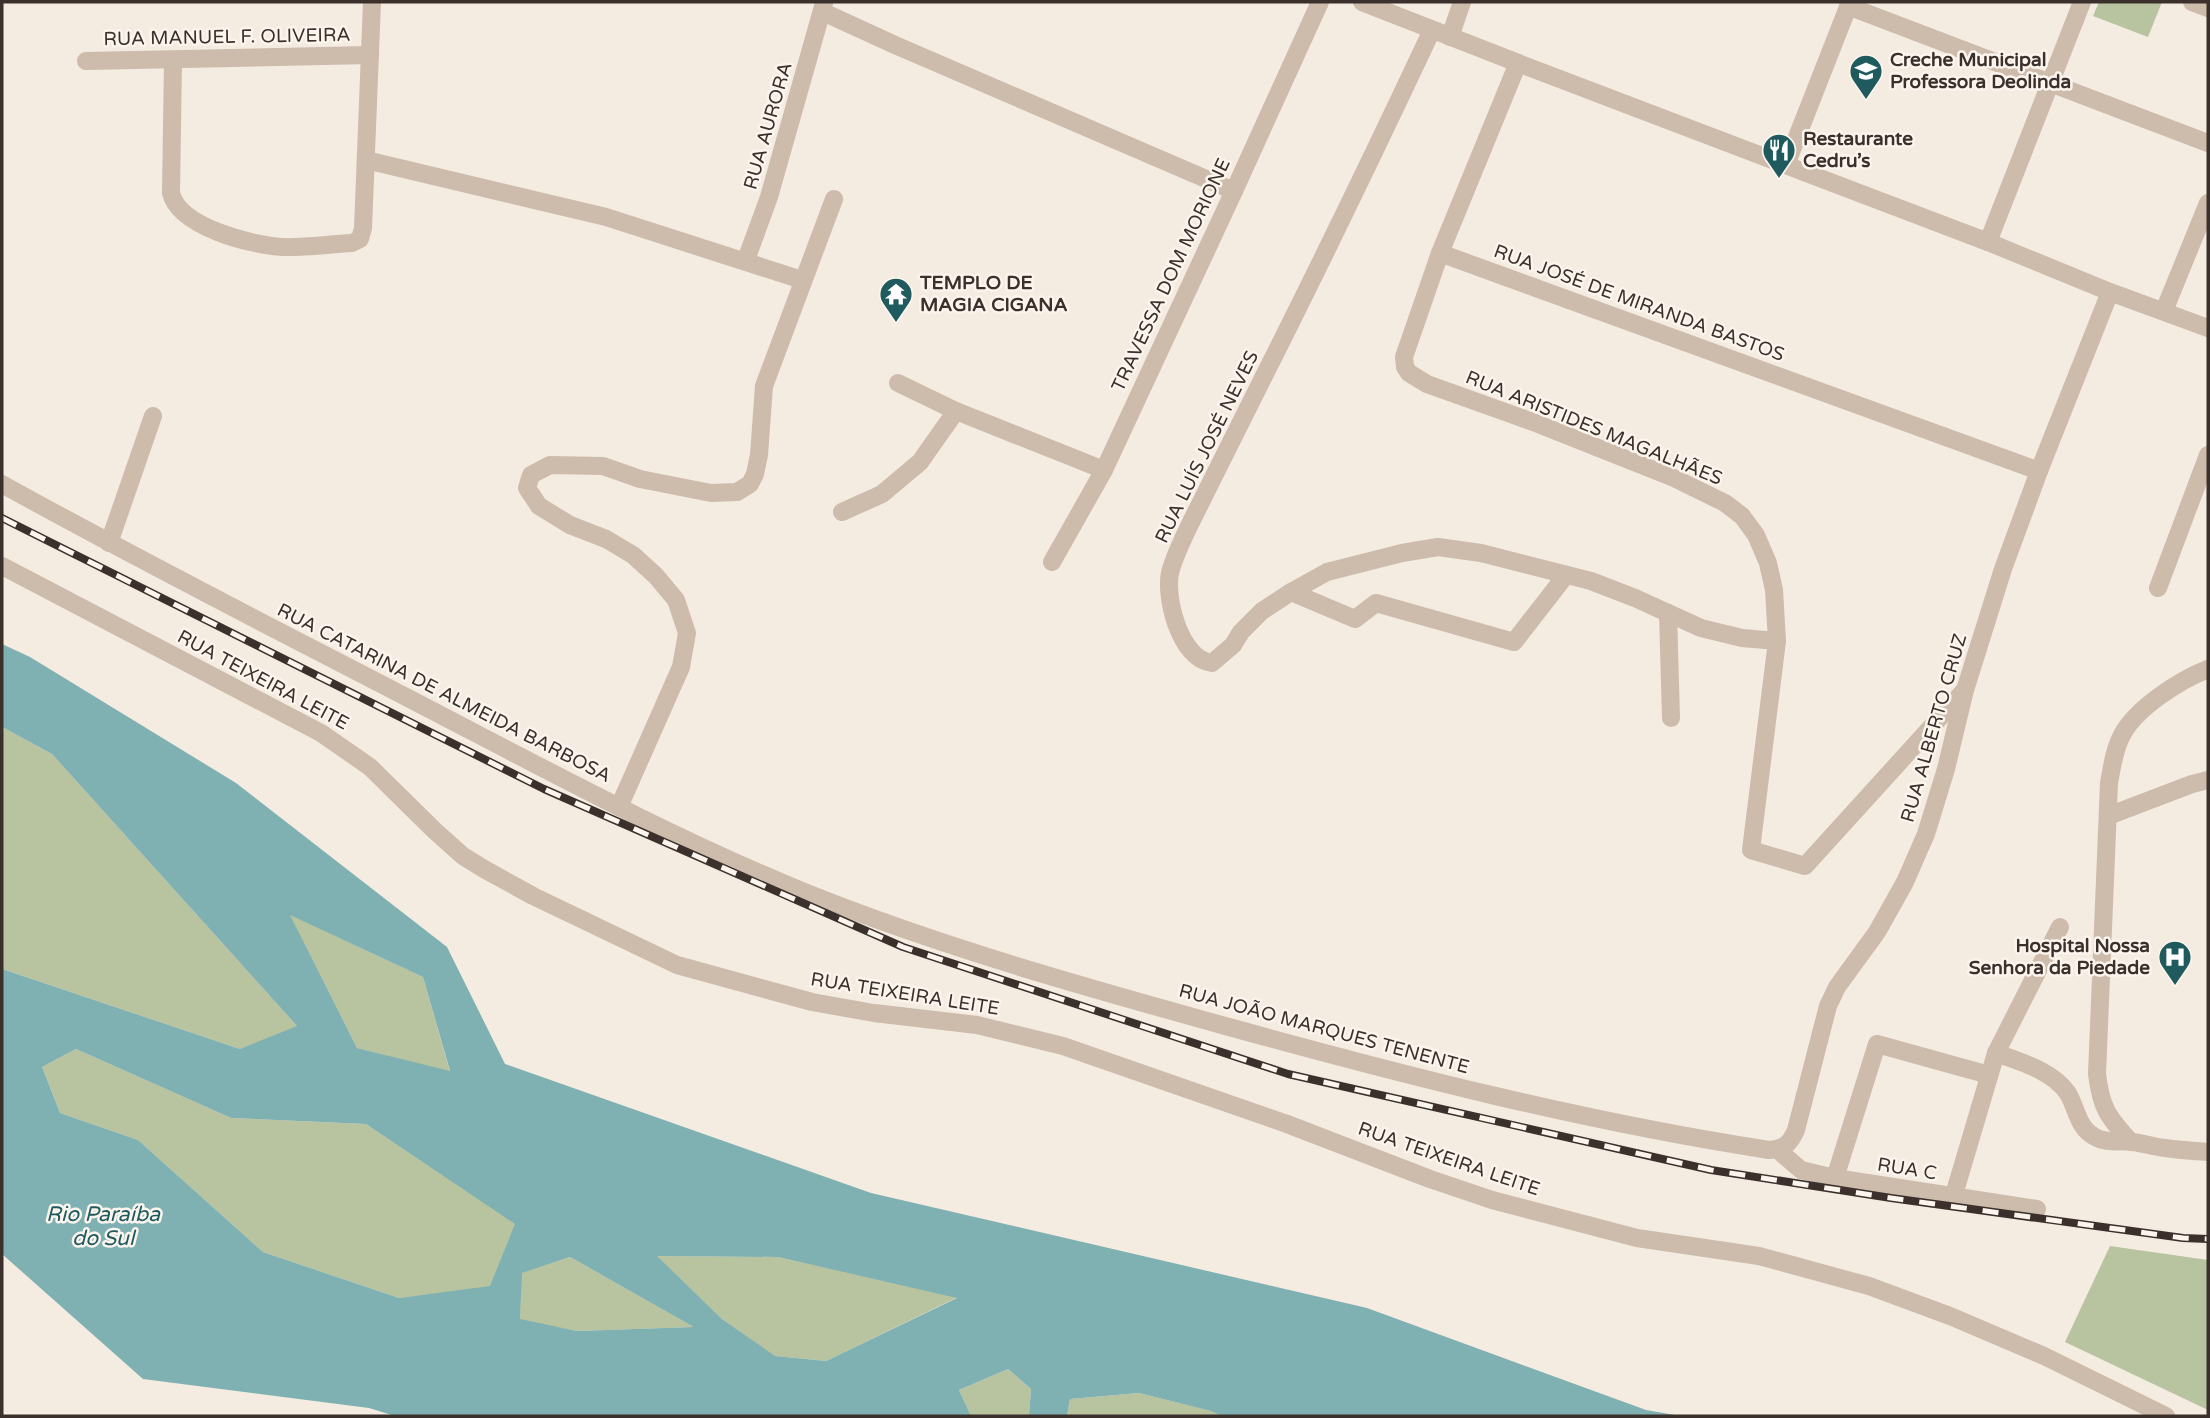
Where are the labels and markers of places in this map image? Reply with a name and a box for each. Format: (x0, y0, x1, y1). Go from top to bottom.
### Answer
place label: Creche Municipal Professora Deolinda (1890, 49, 2071, 93)
school or university icon: Creche Municipal Professora Deolinda (1847, 52, 1885, 101)
place label: Restaurante Cedru’s (1803, 128, 1913, 172)
restaurant icon: Restaurante Cedru’s (1760, 131, 1798, 180)
place label: TEMPLO DE MAGIA CIGANA (919, 272, 1068, 316)
temple icon: TEMPLO DE MAGIA CIGANA (877, 275, 915, 324)
place label: Hospital Nossa Senhora da Piedade (1969, 935, 2150, 979)
hospital icon: Hospital Nossa Senhora da Piedade (2156, 938, 2194, 987)

